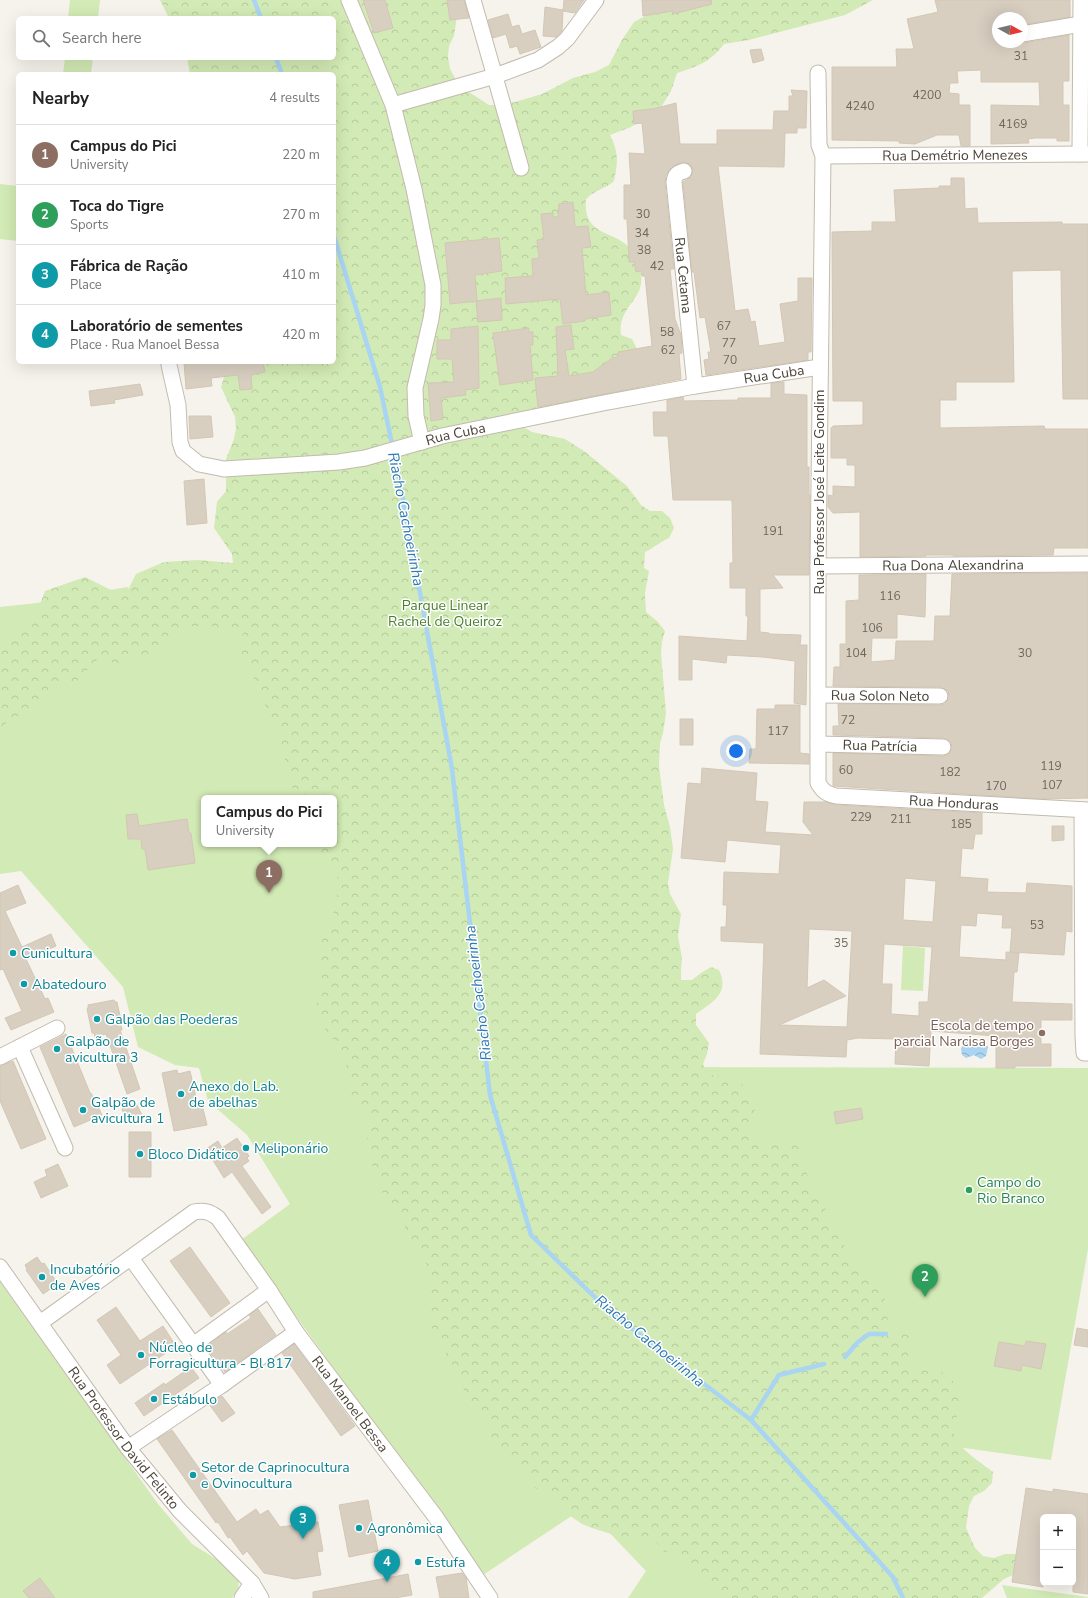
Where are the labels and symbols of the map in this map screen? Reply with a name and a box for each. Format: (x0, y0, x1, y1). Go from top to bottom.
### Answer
north arrow (992, 12, 1028, 48)
house number: 31 (1014, 48, 1028, 64)
house number: 4200 (913, 87, 941, 103)
house number: 4240 (846, 98, 874, 114)
house number: 4169 (999, 116, 1027, 132)
street label: Rua Demétrio Menezes (882, 145, 1028, 165)
house number: 30 (636, 206, 650, 222)
house number: 34 (635, 225, 649, 241)
street label: Rua Cetama (670, 236, 697, 314)
house number: 38 (637, 242, 651, 258)
house number: 42 (650, 258, 664, 274)
house number: 67 (717, 318, 731, 334)
house number: 58 (660, 324, 674, 340)
house number: 77 (722, 335, 736, 351)
house number: 62 (661, 342, 675, 358)
house number: 70 (723, 352, 737, 368)
street label: Rua Cuba (742, 360, 806, 388)
street label: Rua Professor José Leite Gondim (810, 390, 829, 594)
street label: Rua Cuba (423, 418, 487, 450)
water label: Riacho Cachoeirinha (383, 450, 429, 588)
house number: 191 (762, 523, 784, 539)
street label: Rua Dona Alexandrina (882, 555, 1024, 575)
house number: 116 (879, 588, 901, 604)
park label: Parque Linear Rachel de Queiroz (388, 596, 503, 631)
house number: 106 (861, 620, 883, 636)
house number: 104 (845, 645, 867, 661)
house number: 30 (1018, 645, 1032, 661)
street label: Rua Solon Neto (831, 686, 930, 705)
house number: 72 (841, 712, 855, 728)
house number: 117 (767, 723, 789, 739)
street label: Rua Patrícia (842, 735, 917, 756)
your location (726, 741, 746, 761)
house number: 119 (1040, 758, 1062, 774)
house number: 60 (839, 762, 853, 778)
house number: 182 (939, 764, 961, 780)
house number: 107 (1041, 777, 1063, 793)
house number: 170 (985, 778, 1007, 794)
street label: Rua Honduras (909, 791, 1000, 815)
house number: 229 (850, 809, 872, 825)
house number: 211 (890, 811, 912, 827)
house number: 185 (950, 816, 972, 832)
pin: 1 (256, 860, 282, 893)
house number: 53 (1030, 917, 1044, 933)
water label: Riacho Cachoeirinha (460, 924, 496, 1062)
house number: 35 (834, 935, 848, 951)
place label: Cunicultura (21, 944, 93, 963)
marker: Cunicultura (8, 948, 18, 958)
place label: Abatedouro (32, 975, 107, 994)
marker: Abatedouro (19, 979, 29, 989)
place label: Galpão das Poederas (105, 1010, 238, 1029)
marker: Galpão das Poederas (92, 1014, 102, 1024)
place label: Escola de tempo parcial Narcisa Borges (894, 1016, 1034, 1051)
marker: Escola de tempo parcial Narcisa Borges (1037, 1028, 1047, 1038)
place label: Galpão de avicultura 3 (65, 1032, 138, 1067)
marker: Galpão de avicultura 3 (52, 1044, 62, 1054)
place label: Anexo do Lab. de abelhas (189, 1077, 279, 1112)
marker: Anexo do Lab. de abelhas (176, 1089, 186, 1099)
place label: Galpão de avicultura 1 (91, 1093, 164, 1128)
marker: Galpão de avicultura 1 (78, 1105, 88, 1115)
place label: Meliponário (254, 1139, 328, 1158)
marker: Meliponário (241, 1143, 251, 1153)
place label: Bloco Didático (148, 1145, 239, 1164)
marker: Bloco Didático (135, 1149, 145, 1159)
place label: Campo do Rio Branco (977, 1173, 1045, 1208)
marker: Campo do Rio Branco (964, 1185, 974, 1195)
place label: Incubatório de Aves (50, 1260, 120, 1295)
pin: 2 (912, 1264, 938, 1297)
marker: Incubatório de Aves (37, 1272, 47, 1282)
water label: Riacho Cachoeirinha (591, 1290, 709, 1392)
place label: Núcleo de Forragicultura - Bl 817 (149, 1338, 292, 1373)
marker: Núcleo de Forragicultura - Bl 817 (136, 1350, 146, 1360)
street label: Rua Manoel Bessa (308, 1352, 393, 1456)
street label: Rua Professor David Felinto (64, 1363, 184, 1513)
place label: Estábulo (162, 1390, 217, 1409)
marker: Estábulo (149, 1394, 159, 1404)
place label: Setor de Caprinocultura e Ovinocultura (201, 1458, 350, 1493)
marker: Setor de Caprinocultura e Ovinocultura (188, 1470, 198, 1480)
pin: 3 (290, 1506, 316, 1539)
place label: Agronômica (367, 1519, 443, 1538)
marker: Agronômica (354, 1523, 364, 1533)
pin: 4 (374, 1549, 400, 1582)
place label: Estufa (426, 1553, 466, 1572)
marker: Estufa (413, 1557, 423, 1567)

